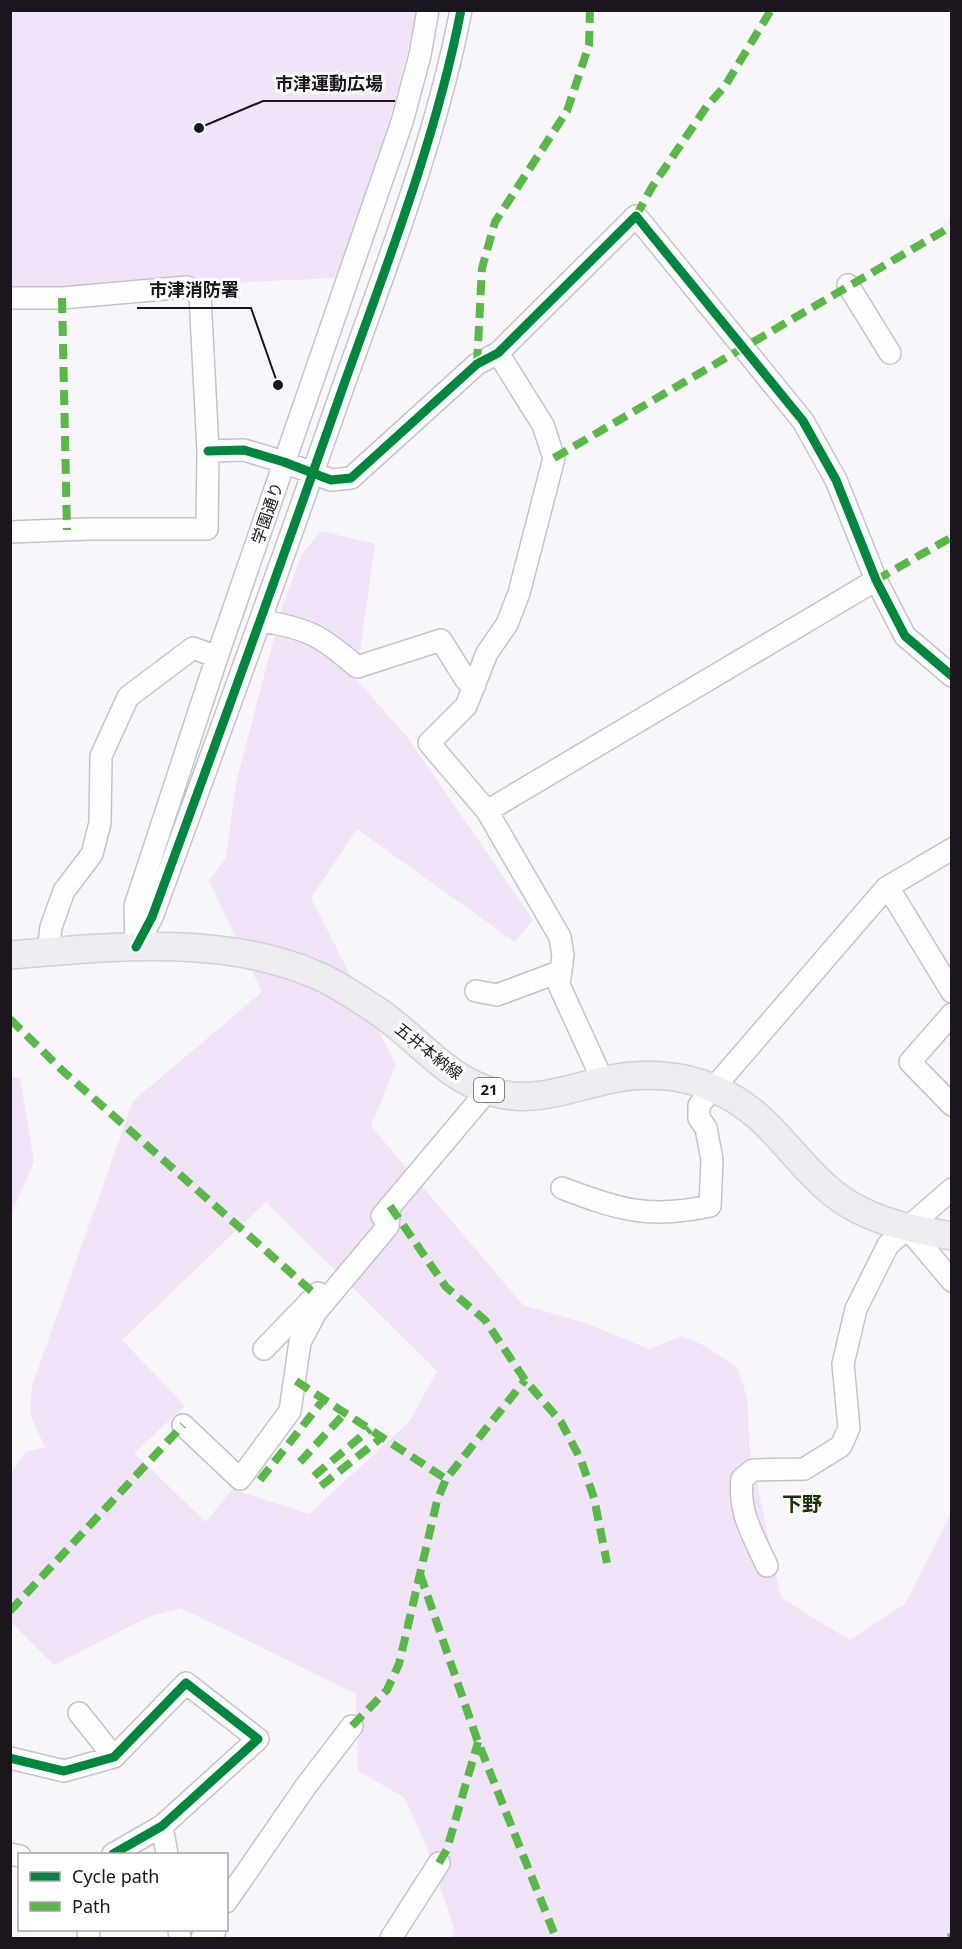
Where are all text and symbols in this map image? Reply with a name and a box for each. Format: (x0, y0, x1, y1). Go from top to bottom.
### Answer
callout: 市津運動広場 (263, 65, 395, 101)
text: 市津運動広場 (275, 71, 383, 95)
callout: 市津消防署 (137, 272, 251, 308)
text: 市津消防署 (149, 277, 239, 301)
street label: 学園通り (246, 479, 288, 547)
street label: 五井本納線 (391, 1018, 467, 1084)
road number: 21 (474, 1078, 504, 1102)
district label: 下野 (782, 1490, 822, 1517)
legend (18, 1853, 228, 1931)
text: Cycle path (72, 1864, 159, 1888)
text: Path (72, 1894, 111, 1918)

